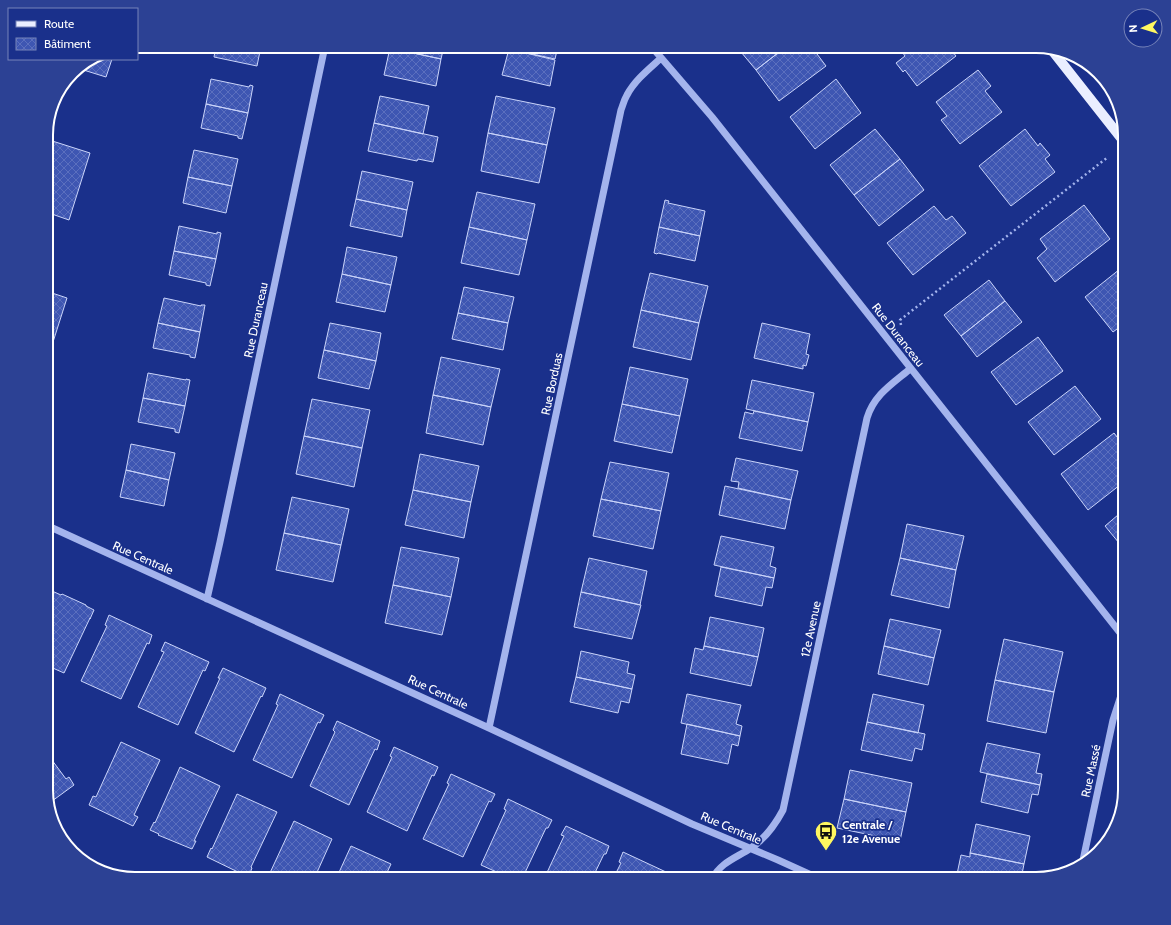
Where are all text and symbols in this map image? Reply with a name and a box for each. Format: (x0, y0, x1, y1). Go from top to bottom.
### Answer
legend (8, 8, 138, 60)
north arrow (1123, 8, 1163, 48)
text: Route (44, 16, 74, 31)
text: N (1126, 24, 1140, 33)
text: Bâtiment (44, 36, 91, 51)
street label: Rue Duranceau (240, 281, 271, 359)
street label: Rue Duranceau (869, 300, 928, 370)
street label: Rue Borduas (538, 351, 565, 416)
street label: Rue Centrale (111, 538, 176, 578)
street label: 12e Avenue (797, 599, 824, 658)
street label: Rue Centrale (406, 671, 471, 712)
street label: Rue Massé (1078, 743, 1103, 799)
street label: Rue Centrale (699, 808, 764, 847)
place label: Centrale / 12e Avenue (842, 817, 900, 846)
bus stop icon: Centrale / 12e Avenue (813, 819, 839, 852)

